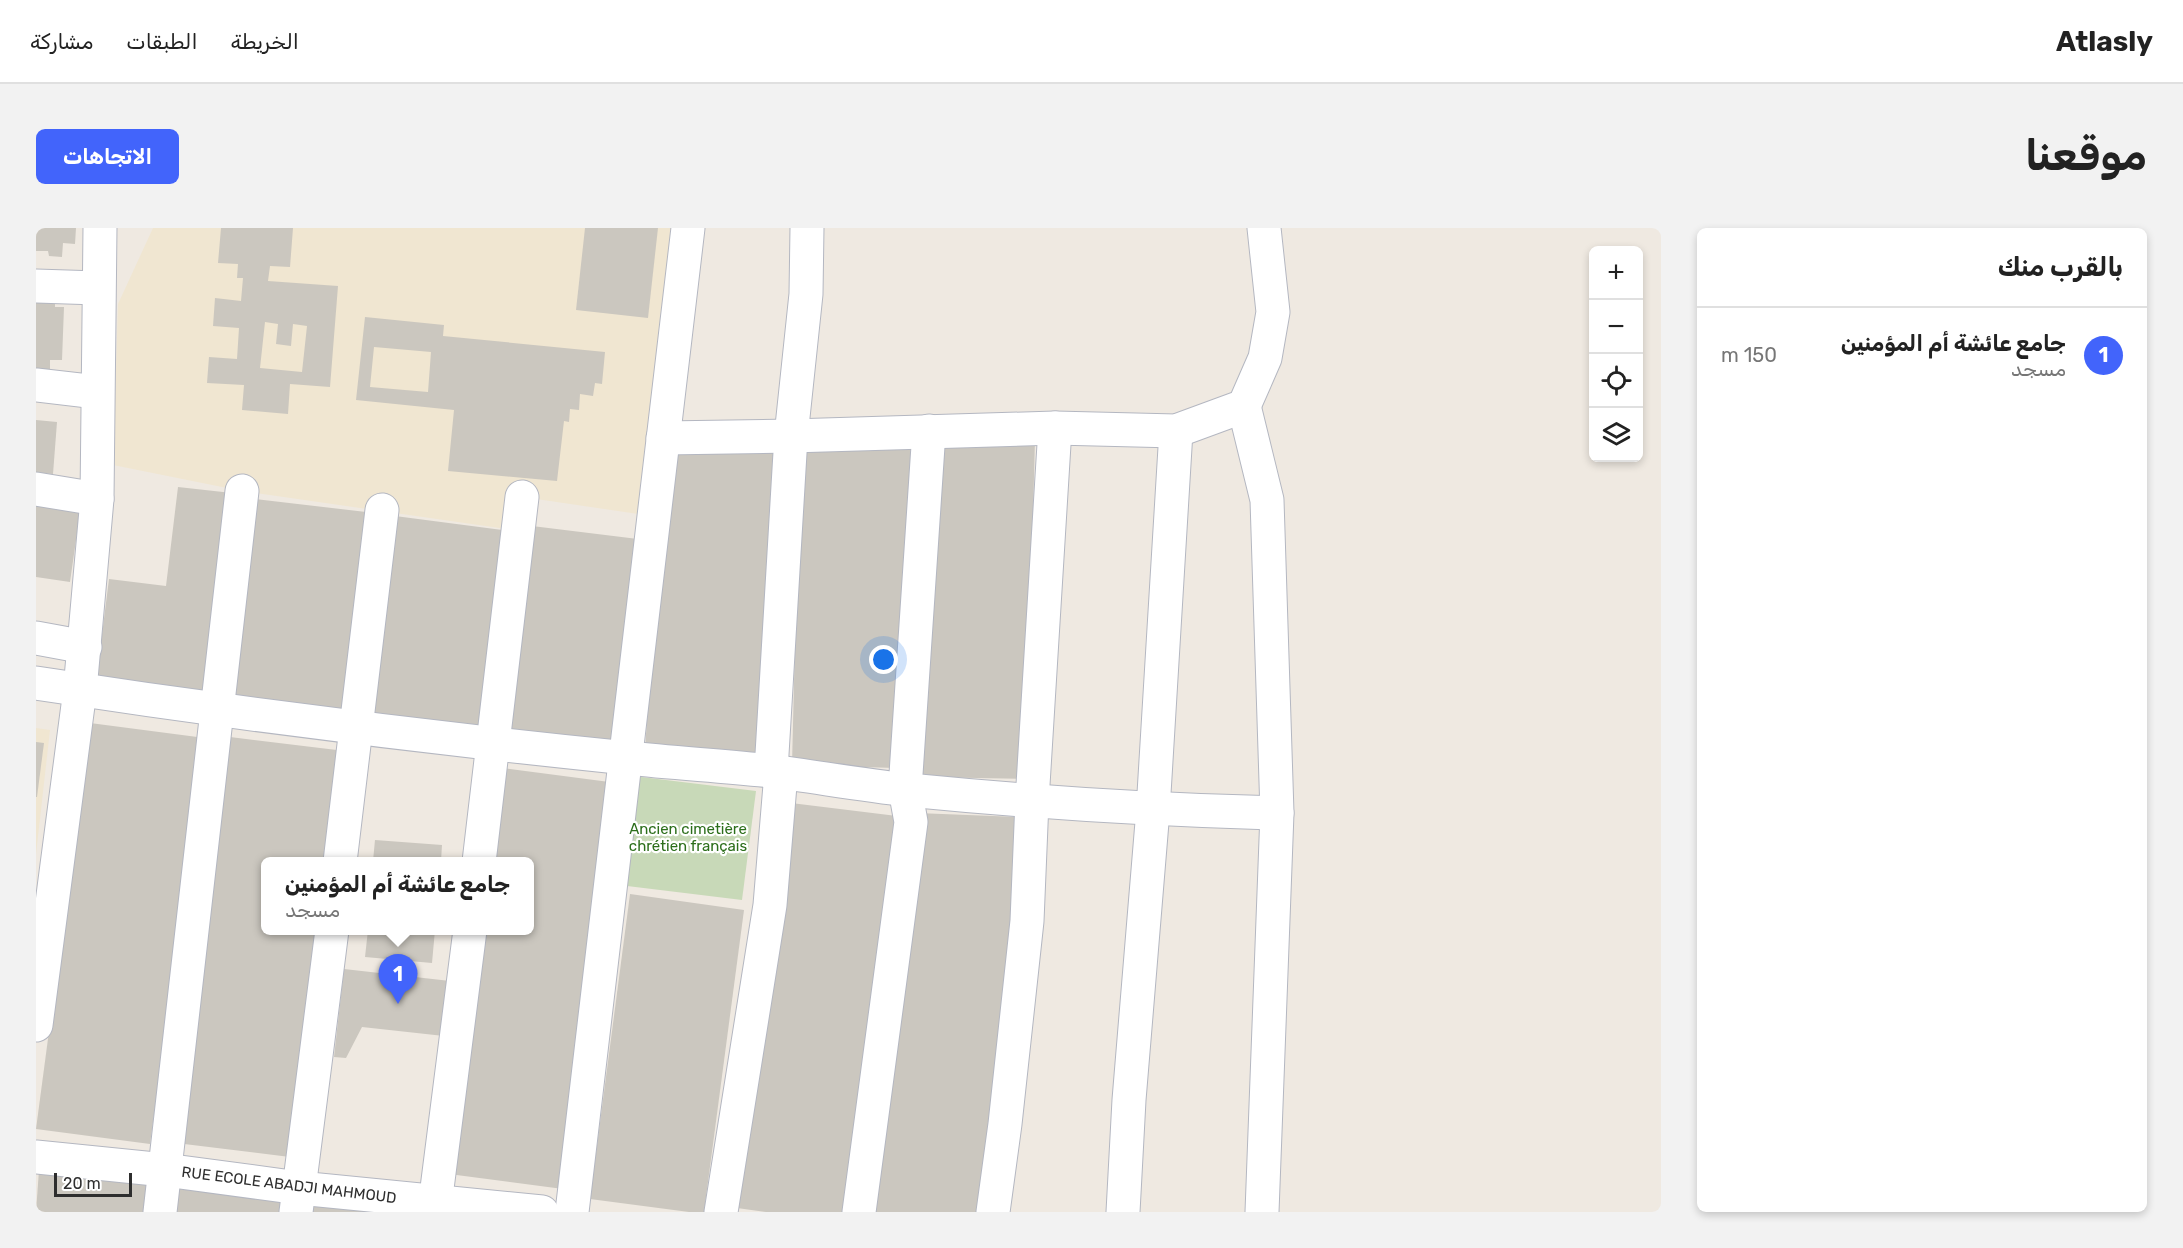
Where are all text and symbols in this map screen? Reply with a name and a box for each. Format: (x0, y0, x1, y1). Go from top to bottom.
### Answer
text: Atlasly (2056, 25, 2153, 58)
text: مشاركة (30, 29, 93, 54)
text: الطبقات (126, 29, 198, 54)
text: الخريطة (231, 29, 299, 54)
button: الاتجاهات (36, 129, 179, 184)
text: موقعنا (2025, 131, 2147, 181)
map controls (1589, 246, 1643, 462)
button: + (1589, 246, 1643, 300)
text: بالقرب منك (1998, 252, 2123, 283)
button: − (1589, 300, 1643, 354)
text: جامع عائشة أم المؤمنين (1841, 330, 2066, 357)
text: 150 m (1721, 343, 1777, 367)
text: 1 (2099, 343, 2108, 367)
button: locate (1589, 354, 1643, 408)
text: مسجد (2011, 357, 2066, 381)
button: layers (1589, 408, 1643, 462)
your location (869, 645, 898, 674)
park label: Ancien cimetière chrétien français (629, 820, 747, 855)
popup (261, 857, 534, 935)
text: جامع عائشة أم المؤمنين (285, 871, 510, 898)
text: مسجد (285, 898, 340, 922)
pin: 1 (378, 954, 418, 1004)
street label: RUE ECOLE ABADJI MAHMOUD (181, 1163, 397, 1207)
scale bar (54, 1170, 132, 1198)
text: 20 m (63, 1174, 101, 1193)

